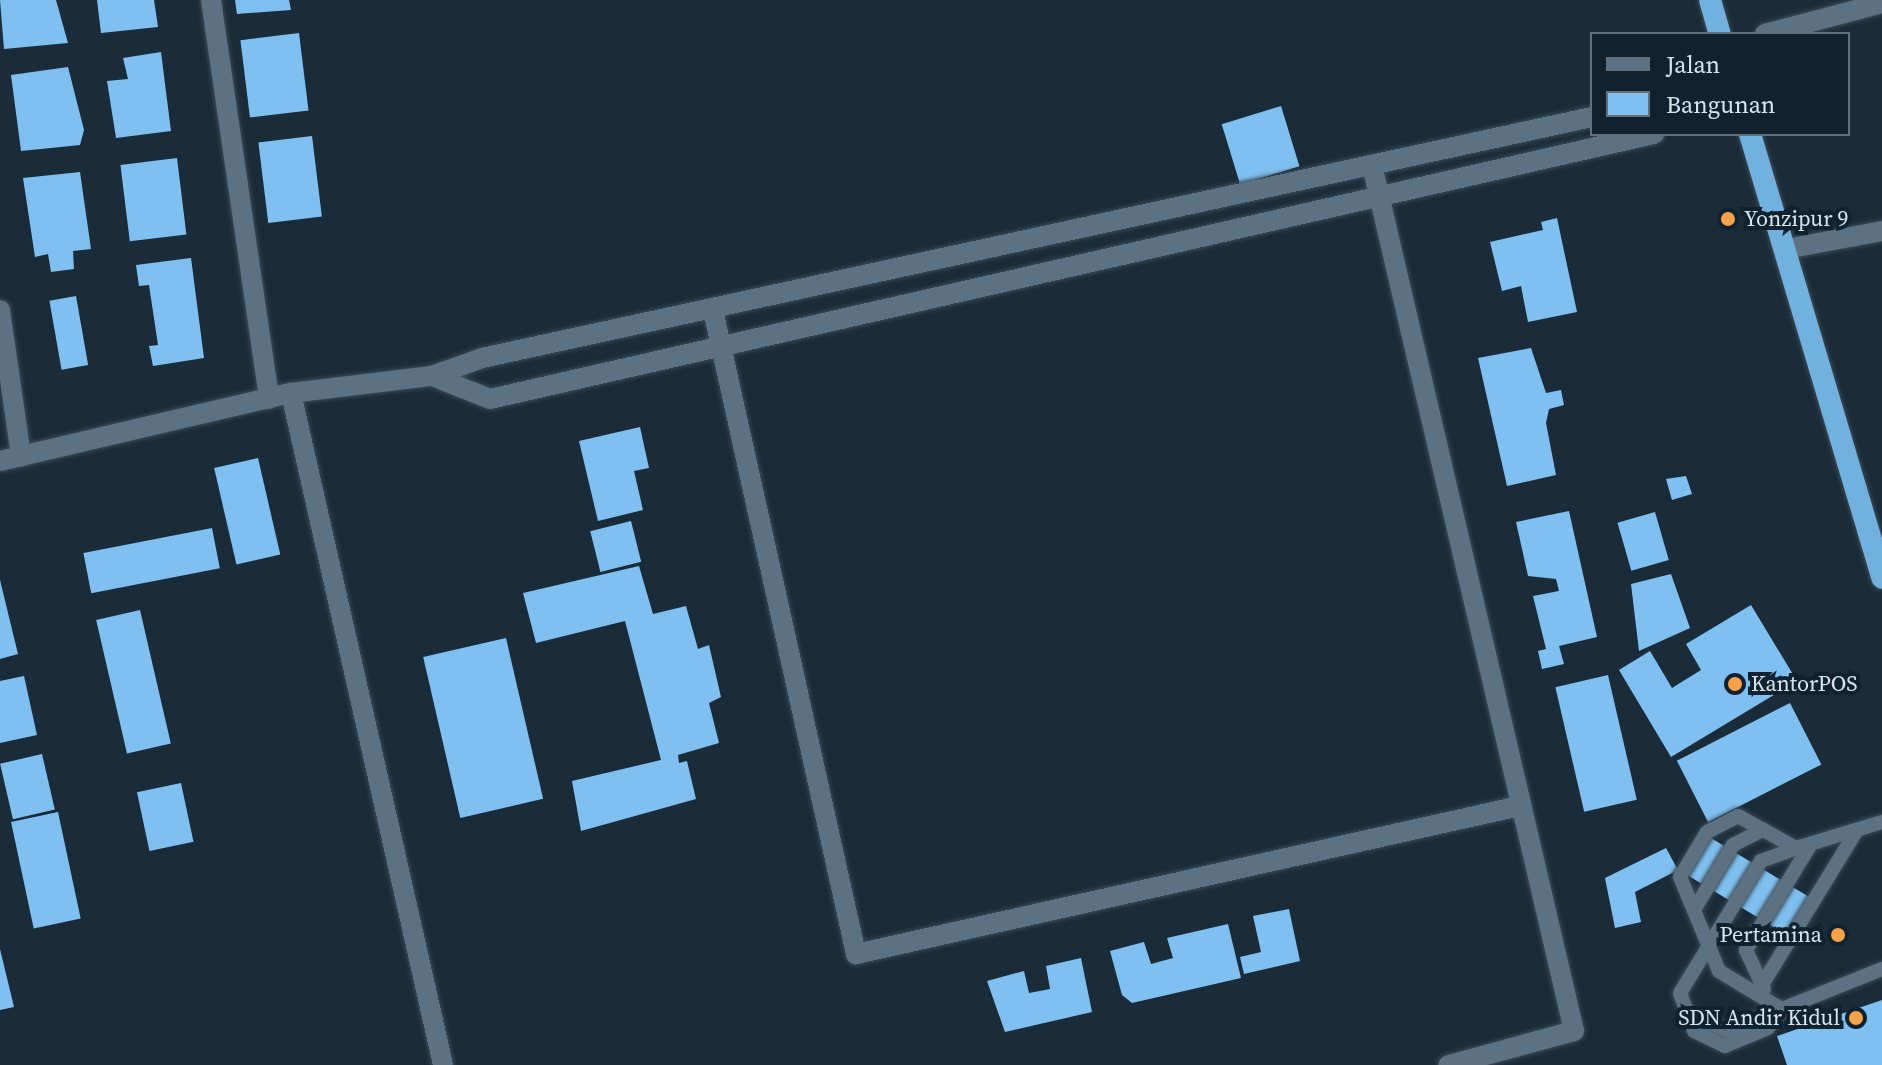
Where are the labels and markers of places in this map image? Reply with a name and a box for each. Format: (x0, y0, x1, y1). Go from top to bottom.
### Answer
place label: Yonzipur 9 (1744, 206, 1849, 232)
marker: Yonzipur 9 (1719, 210, 1737, 228)
place label: KantorPOS (1751, 671, 1858, 697)
marker: KantorPOS (1726, 675, 1744, 693)
place label: Pertamina (1719, 922, 1822, 948)
marker: Pertamina (1829, 926, 1847, 944)
place label: SDN Andir Kidul (1678, 1005, 1840, 1031)
marker: SDN Andir Kidul (1847, 1009, 1865, 1027)

